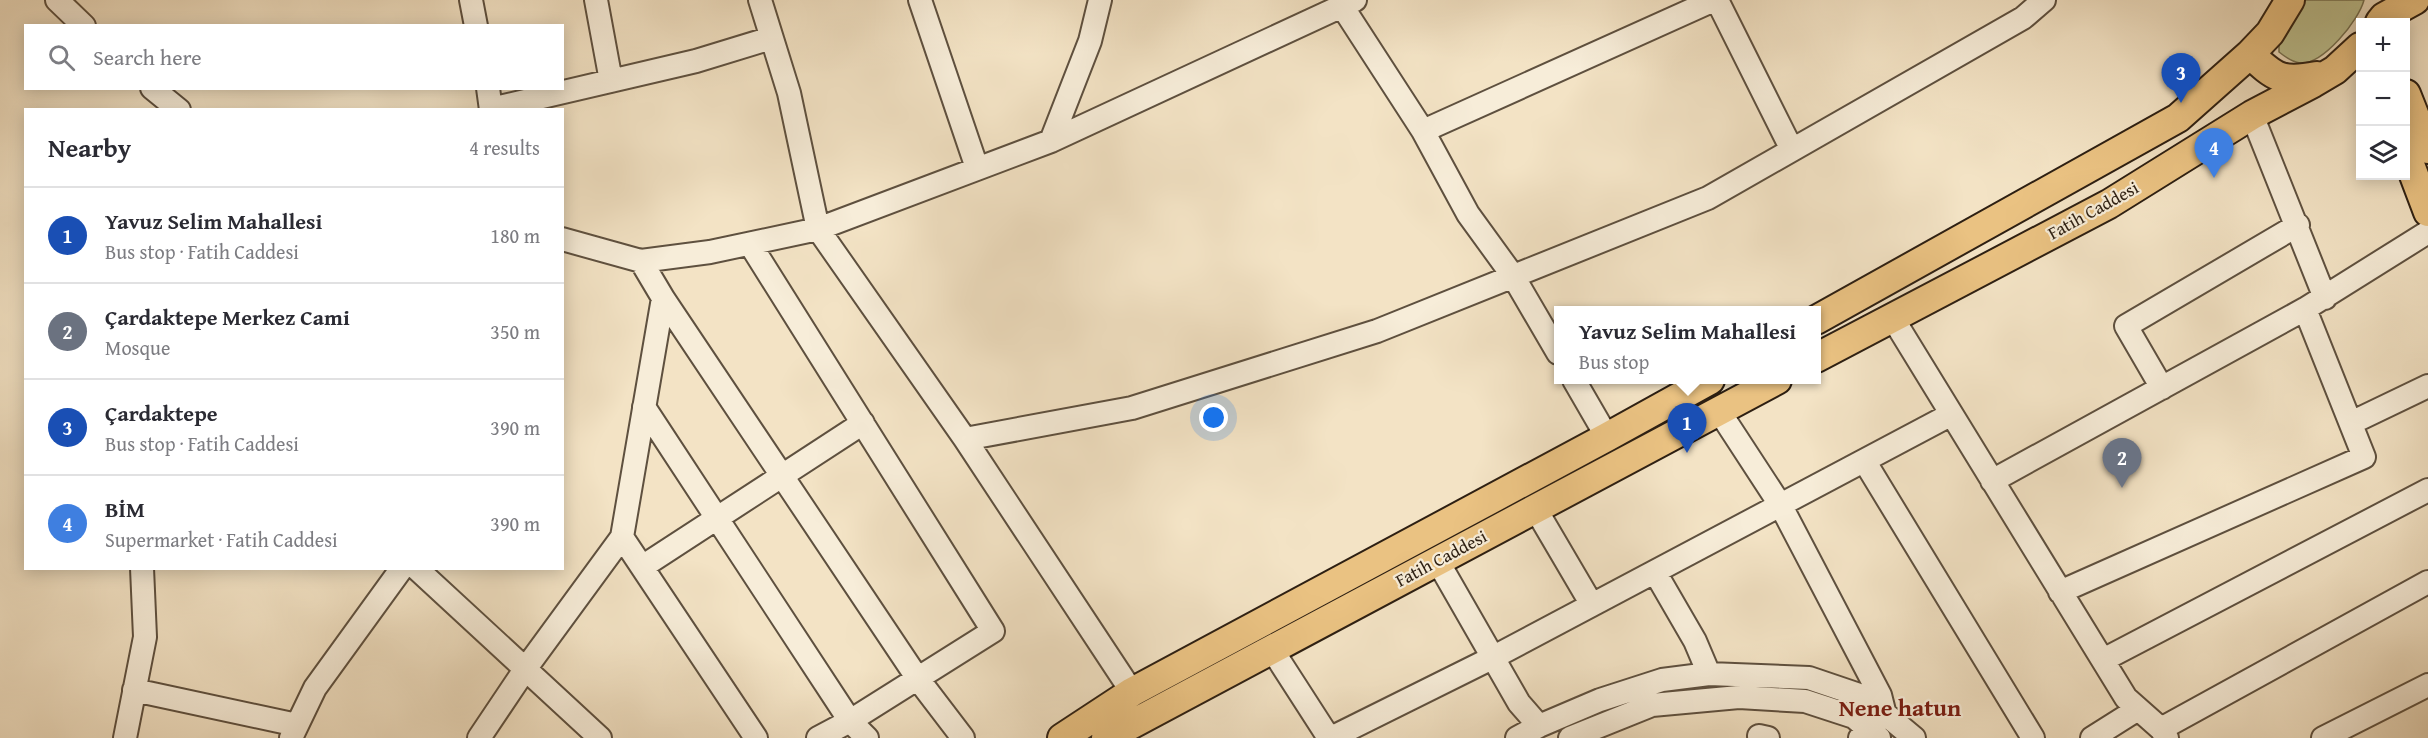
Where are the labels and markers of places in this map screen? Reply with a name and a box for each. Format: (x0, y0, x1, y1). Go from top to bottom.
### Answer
pin: 3 (2162, 54, 2200, 103)
pin: 4 (2194, 128, 2234, 178)
pin: 1 (1668, 404, 1706, 453)
pin: 2 (2102, 438, 2142, 488)

